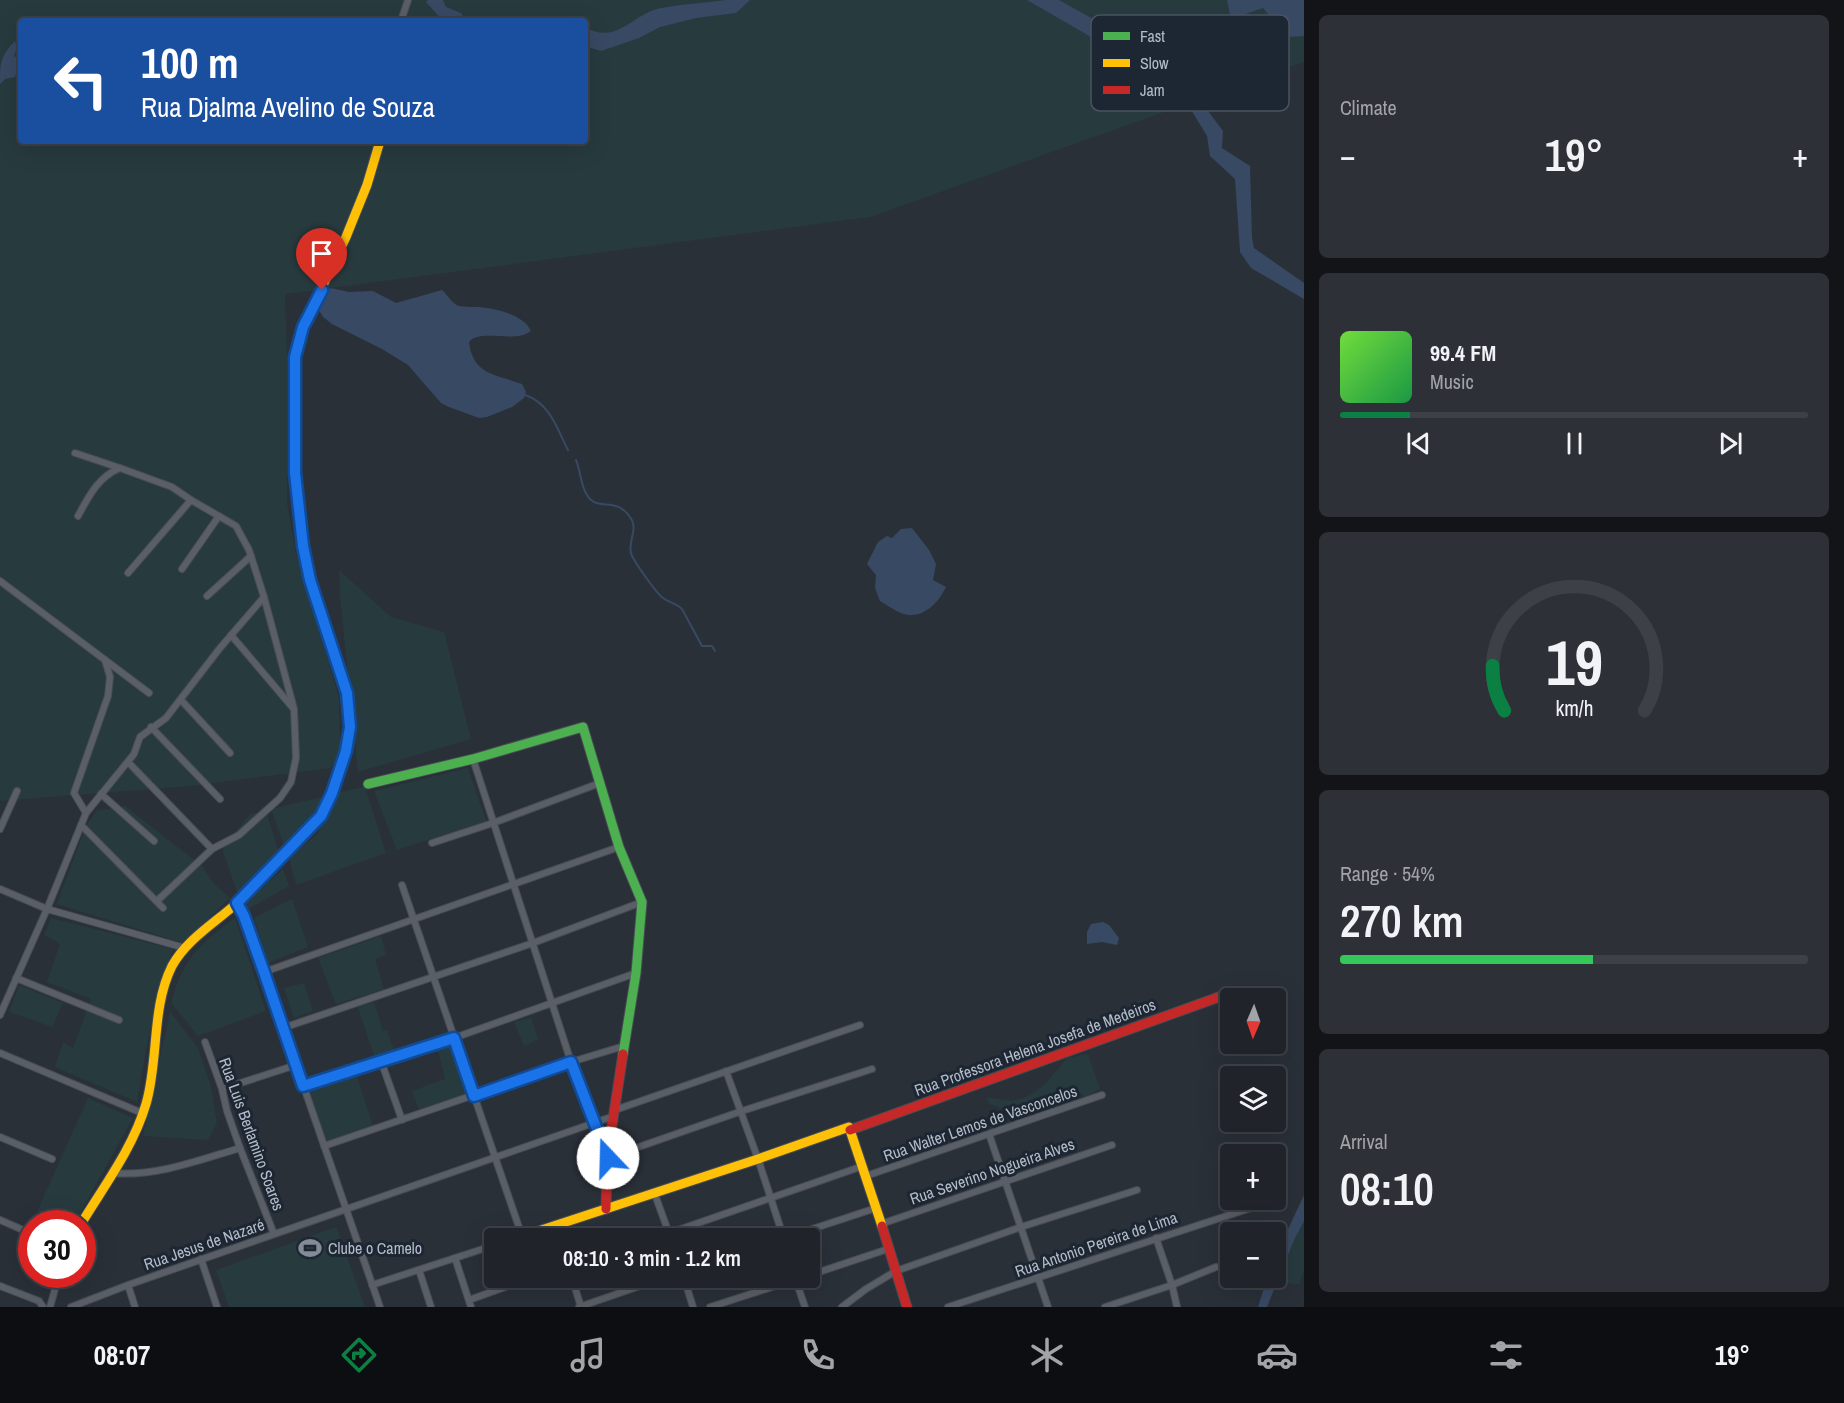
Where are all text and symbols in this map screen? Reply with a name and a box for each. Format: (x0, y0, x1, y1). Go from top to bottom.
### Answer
legend (1091, 15, 1289, 111)
text: Fast (1140, 25, 1165, 47)
text: 100 m (141, 35, 239, 91)
icon: left (42, 42, 120, 120)
text: Slow (1140, 52, 1169, 74)
text: Jam (1140, 79, 1165, 101)
text: Rua Djalma Avelino de Souza (141, 89, 435, 125)
text: Climate (1340, 94, 1397, 121)
text: 19° (1544, 124, 1604, 185)
text: − (1340, 133, 1356, 177)
text: + (1792, 133, 1808, 177)
pin (296, 228, 347, 290)
icon: arrive (305, 237, 338, 270)
text: 99.4 FM (1430, 338, 1496, 368)
text: Music (1430, 368, 1474, 395)
icon: previous (1402, 427, 1435, 460)
icon: pause (1558, 427, 1591, 460)
icon: next (1714, 427, 1747, 460)
text: 19 (1546, 620, 1602, 704)
text: km/h (1555, 694, 1593, 723)
text: Range · 54% (1340, 860, 1435, 887)
text: 270 km (1340, 890, 1464, 951)
north arrow (1220, 988, 1286, 1054)
map controls (1220, 988, 1286, 1288)
street label: Rua Professora Helena Josefa de Medeiros (911, 993, 1159, 1101)
street label: Rua Luis Berlamino Soares (214, 1055, 290, 1213)
button: layers (1220, 1066, 1286, 1132)
street label: Rua Walter Lemos de Vasconcelos (880, 1079, 1080, 1167)
position arrow (576, 1126, 640, 1190)
text: Arrival (1340, 1128, 1387, 1155)
street label: Rua Severino Nogueira Alves (907, 1132, 1077, 1210)
button: + (1220, 1144, 1286, 1210)
text: 08:10 (1340, 1158, 1434, 1219)
street label: Rua Antonio Pereira de Lima (1012, 1206, 1181, 1282)
speed limit sign: 30 (18, 1210, 96, 1288)
street label: Rua Jesus de Nazaré (141, 1213, 267, 1275)
button: − (1220, 1222, 1286, 1288)
sports icon: Clube o Camelo (297, 1235, 323, 1261)
place label: Clube o Camelo (328, 1237, 422, 1259)
text: 08:10 · 3 min · 1.2 km (563, 1243, 741, 1273)
icon: directions (338, 1334, 380, 1376)
icon: music (567, 1334, 609, 1376)
icon: phone (797, 1334, 839, 1376)
icon: climate (1026, 1334, 1068, 1376)
icon: car (1256, 1334, 1298, 1376)
icon: filters (1485, 1334, 1527, 1376)
text: 08:07 (94, 1337, 150, 1373)
text: 19° (1715, 1337, 1750, 1373)

